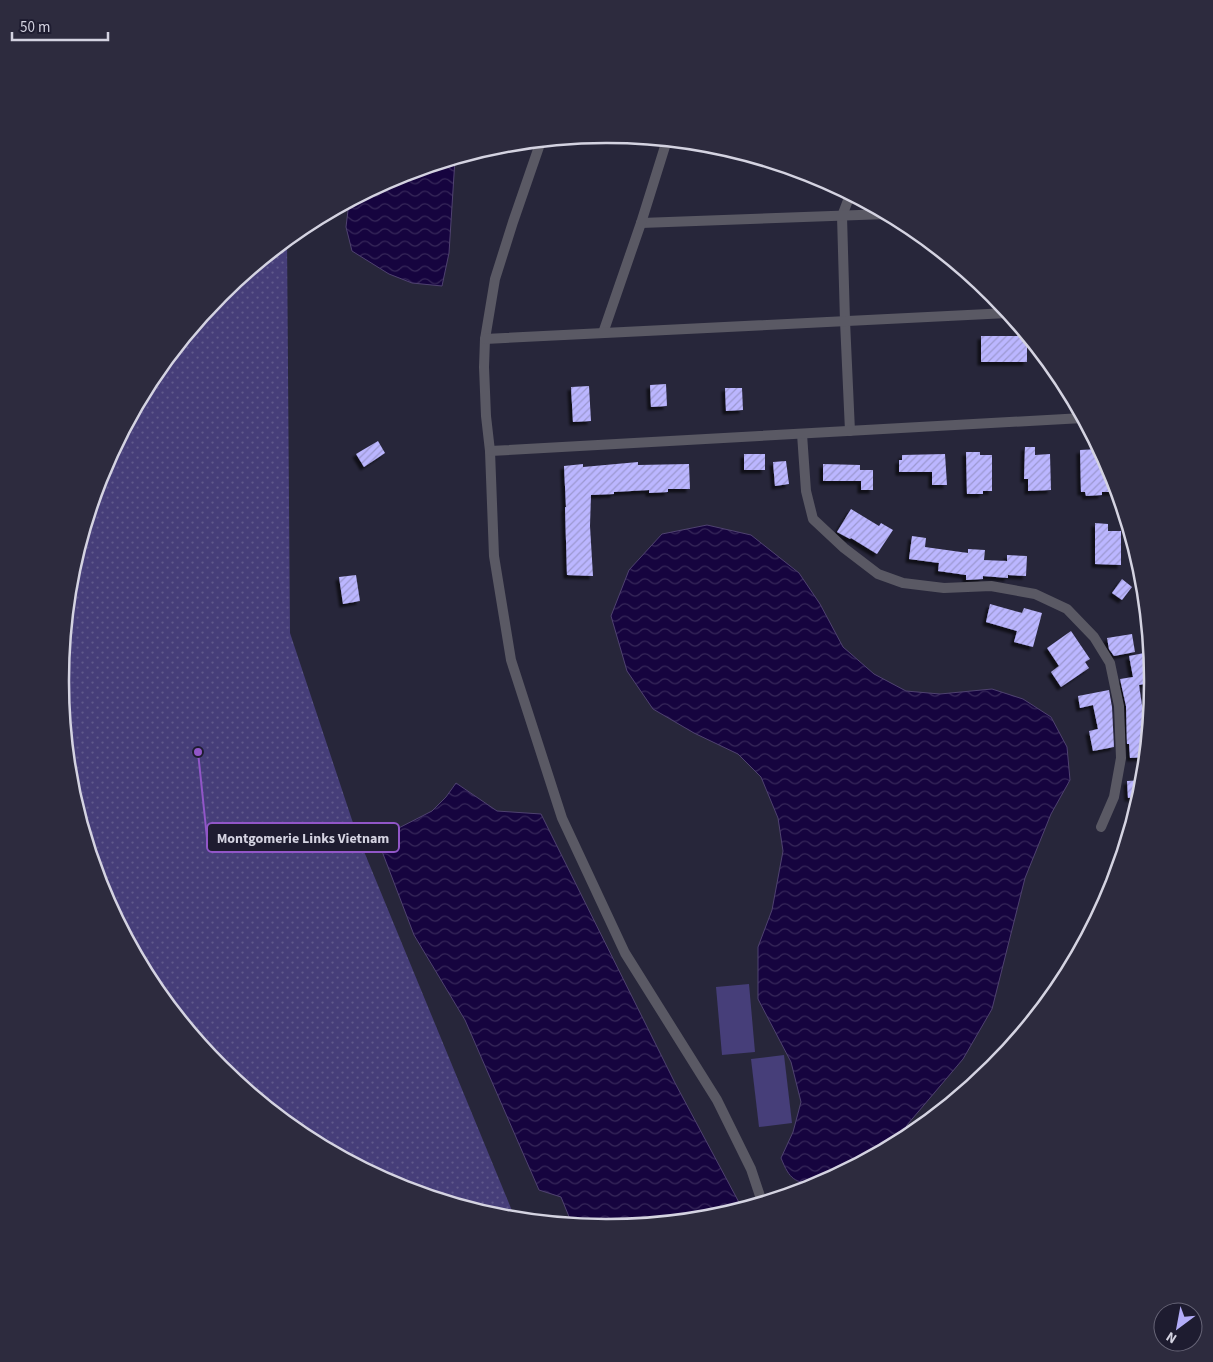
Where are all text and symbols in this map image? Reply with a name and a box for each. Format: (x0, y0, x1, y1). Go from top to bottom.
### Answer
scale bar (12, 10, 109, 42)
text: 50 m (20, 17, 50, 38)
callout: Montgomerie Links Vietnam (207, 823, 399, 852)
text: Montgomerie Links Vietnam (217, 829, 389, 849)
north arrow (1153, 1302, 1203, 1352)
text: N (1162, 1326, 1181, 1348)

